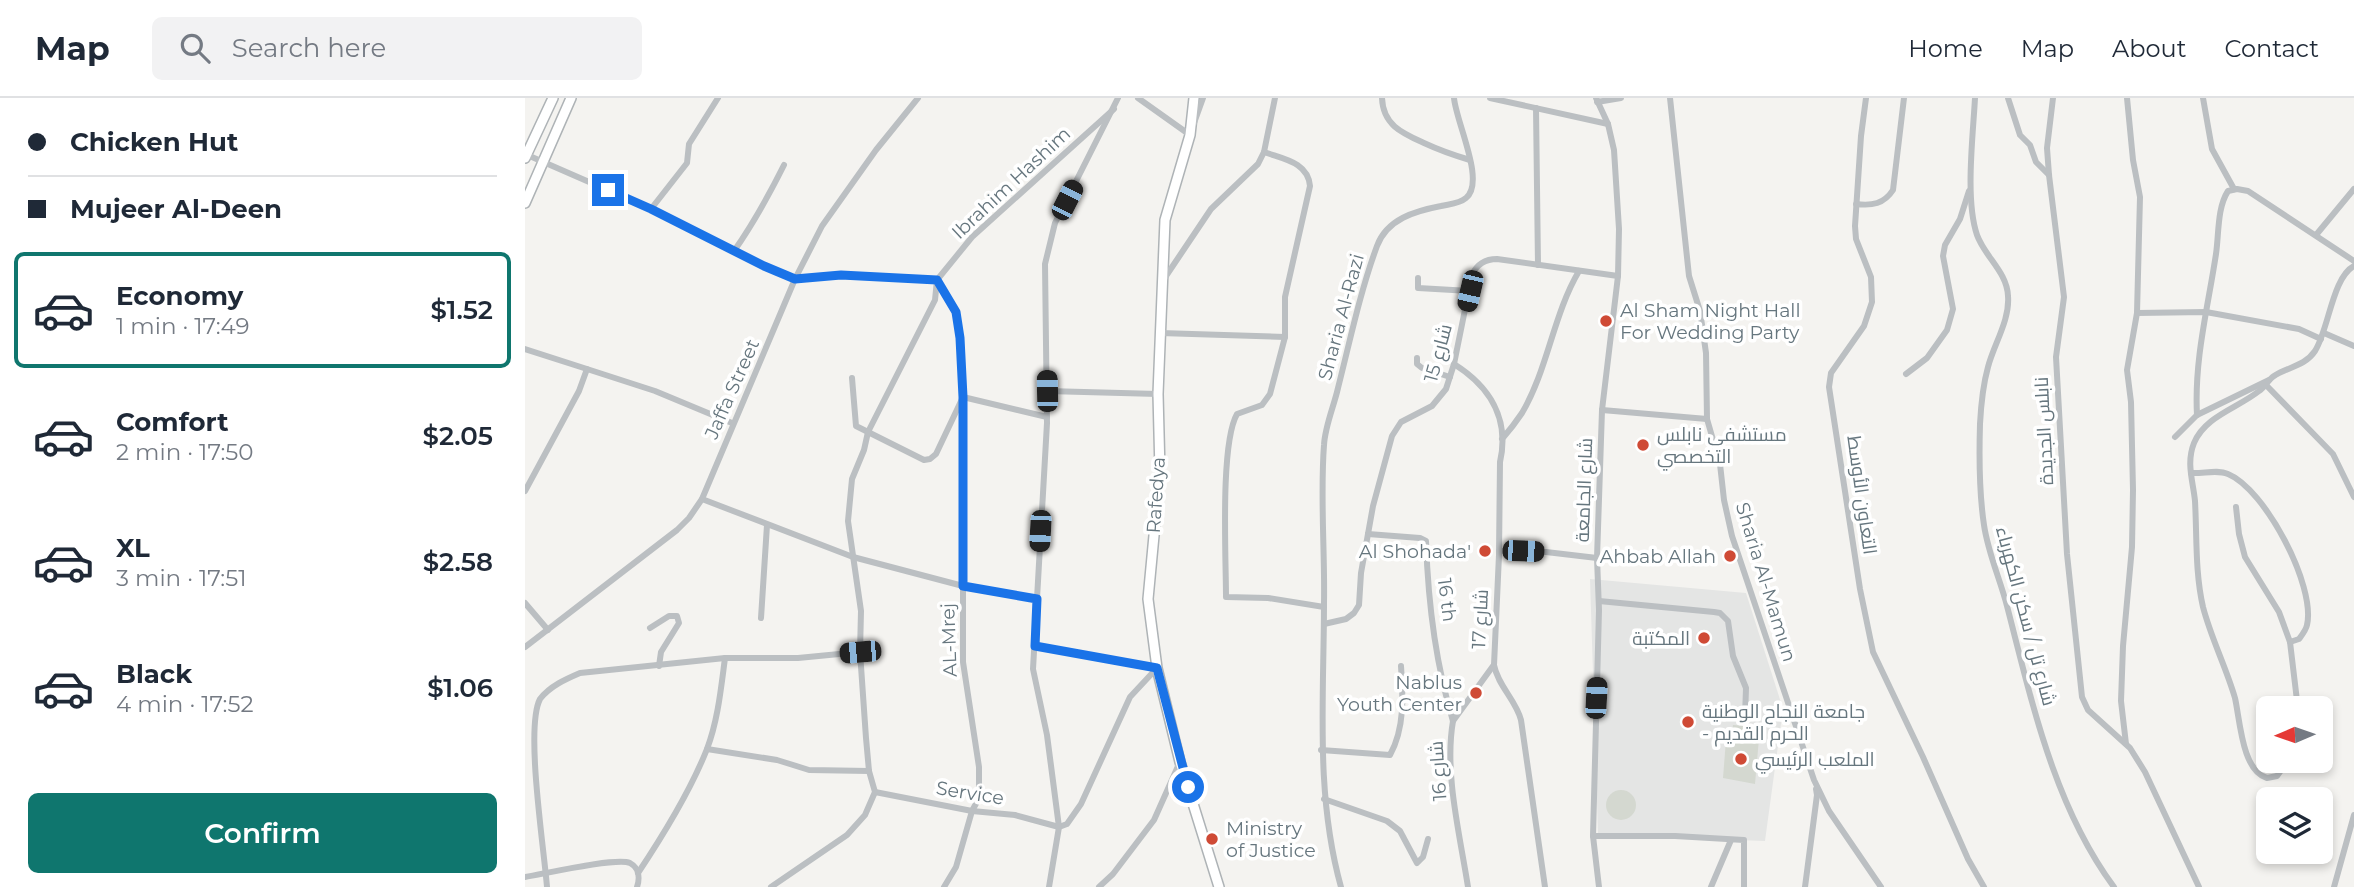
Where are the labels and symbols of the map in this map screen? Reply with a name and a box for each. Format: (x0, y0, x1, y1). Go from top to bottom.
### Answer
street label: Ibrahim Hashim (947, 122, 1075, 244)
route end (592, 174, 624, 206)
car (1049, 177, 1086, 223)
street label: Sharia Al-Razi (1313, 251, 1369, 383)
car (1456, 268, 1485, 314)
place label: Al Sham Night Hall For Wedding Party (1620, 299, 1801, 344)
marker: Al Sham Night Hall For Wedding Party (1598, 313, 1614, 329)
street label: شارع 15 (1419, 321, 1459, 385)
street label: Jaffa Street (699, 335, 764, 444)
car (1037, 370, 1058, 412)
street label: نابلس الجديدة (2030, 376, 2058, 486)
place label: مستشفى نابلس التخصصي (1657, 423, 1787, 471)
street label: التعاون الأوسط (1842, 434, 1882, 556)
street label: شارع الجامعة (1571, 437, 1599, 543)
marker: مستشفى نابلس التخصصي (1635, 437, 1651, 453)
street label: Rafedya (1142, 456, 1170, 534)
street label: Sharia Al-Mamun (1731, 499, 1801, 665)
car (1029, 509, 1052, 553)
street label: شارع تل / سكن الكهرباء (1989, 524, 2061, 709)
place label: Al Shohada' (1359, 540, 1471, 563)
car (1502, 540, 1545, 562)
marker: Al Shohada' (1477, 543, 1493, 559)
place label: Ahbab Allah (1600, 545, 1716, 568)
marker: Ahbab Allah (1722, 548, 1738, 564)
street label: 16 th (1433, 577, 1461, 623)
street label: شارع 17 (1467, 589, 1495, 650)
street label: AL-Mrej (936, 603, 962, 677)
place label: المكتبة (1632, 627, 1690, 650)
marker: المكتبة (1696, 630, 1712, 646)
car (839, 640, 882, 664)
place label: Nablus Youth Center (1337, 671, 1462, 716)
car (1585, 676, 1608, 720)
marker: Nablus Youth Center (1468, 685, 1484, 701)
north arrow (2256, 696, 2333, 774)
place label: جامعة النجاح الوطنية - الحرم القديم (1702, 700, 1865, 747)
marker: جامعة النجاح الوطنية - الحرم القديم (1680, 714, 1696, 730)
street label: شارع 16 (1424, 740, 1454, 802)
place label: الملعب الرئيسي (1755, 748, 1875, 774)
marker: الملعب الرئيسي (1733, 751, 1749, 767)
route start (1172, 771, 1204, 803)
street label: Service (934, 776, 1006, 810)
place label: Ministry of Justice (1226, 817, 1316, 862)
marker: Ministry of Justice (1204, 831, 1220, 847)

